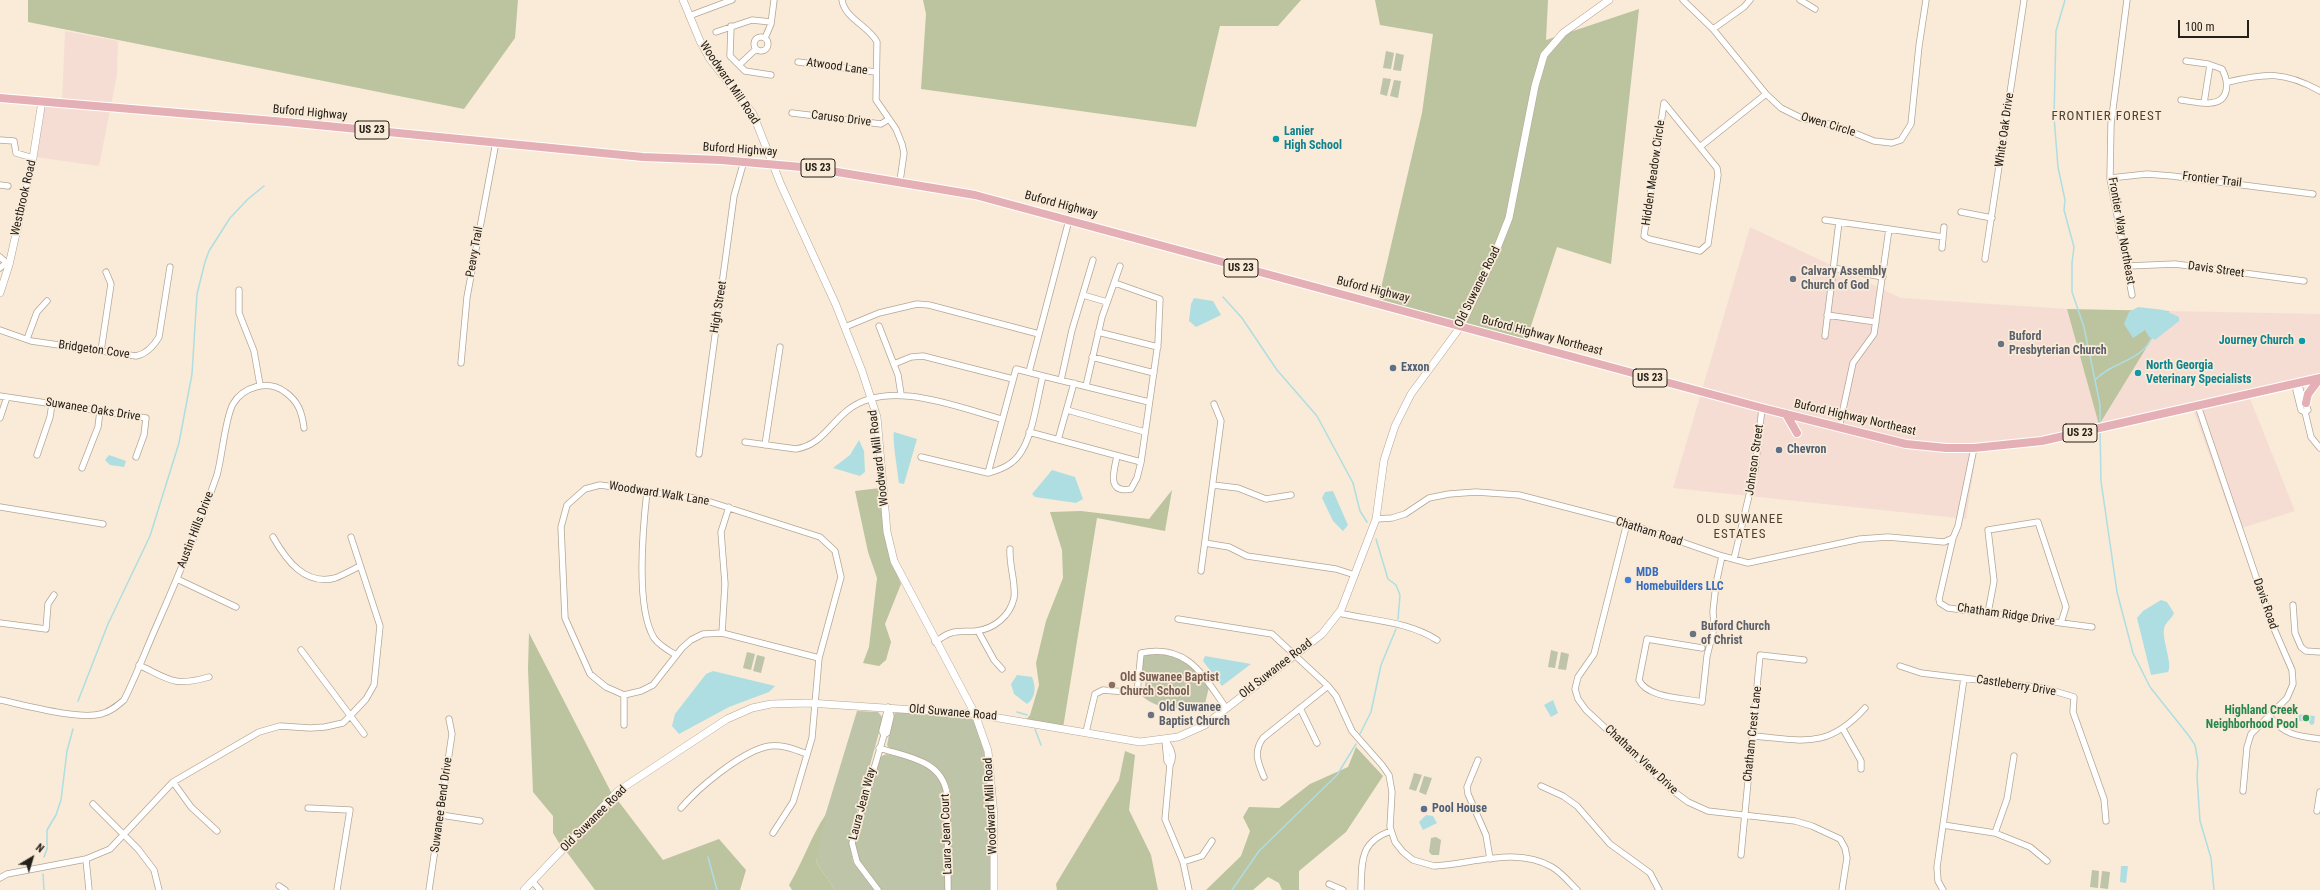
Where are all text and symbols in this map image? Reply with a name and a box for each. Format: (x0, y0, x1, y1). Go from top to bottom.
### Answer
scale bar (2180, 12, 2251, 38)
text: 100 m (2185, 20, 2215, 34)
street label: Woodward Mill Road (696, 39, 762, 127)
street label: Atwood Lane (805, 56, 869, 78)
street label: White Oak Drive (1993, 92, 2017, 168)
street label: Buford Highway (272, 103, 348, 123)
street label: Caruso Drive (810, 108, 872, 130)
district label: FRONTIER FOREST (2051, 109, 2163, 125)
street label: Owen Circle (1799, 110, 1857, 140)
street label: Hidden Meadow Circle (1639, 119, 1669, 227)
road number: US 23 (355, 121, 389, 139)
place label: Lanier High School (1284, 125, 1342, 153)
marker: Lanier High School (1271, 134, 1281, 144)
street label: Buford Highway (702, 140, 778, 160)
street label: Westbrook Road (8, 159, 40, 237)
road number: US 23 (801, 159, 835, 177)
street label: Frontier Trail (2181, 169, 2243, 191)
street label: Frontier Way Northeast (2104, 176, 2138, 286)
street label: Buford Highway (1023, 188, 1099, 222)
street label: Peavy Trail (463, 226, 487, 278)
street label: Old Suwanee Road (1452, 244, 1504, 330)
road number: US 23 (1224, 259, 1258, 277)
street label: Davis Street (2187, 259, 2245, 281)
place label: Calvary Assembly Church of God (1801, 265, 1887, 293)
street label: Buford Highway (1335, 274, 1411, 306)
marker: Calvary Assembly Church of God (1788, 274, 1798, 284)
street label: High Street (708, 280, 730, 334)
street label: Buford Highway Northeast (1480, 313, 1604, 359)
place label: Buford Presbyterian Church (2009, 330, 2107, 358)
place label: Journey Church (2219, 334, 2294, 348)
marker: Journey Church (2297, 336, 2307, 346)
street label: Bridgeton Cove (57, 338, 131, 362)
marker: Buford Presbyterian Church (1996, 339, 2006, 349)
place label: North Georgia Veterinary Specialists (2146, 359, 2252, 387)
place label: Exxon (1401, 361, 1429, 375)
marker: Exxon (1388, 363, 1398, 373)
marker: North Georgia Veterinary Specialists (2133, 368, 2143, 378)
road number: US 23 (1633, 369, 1667, 387)
street label: Suwanee Oaks Drive (45, 395, 141, 425)
street label: Buford Highway Northeast (1793, 397, 1917, 439)
street label: Woodward Mill Road (866, 409, 892, 507)
street label: Johnson Street (1743, 424, 1767, 496)
road number: US 23 (2063, 424, 2097, 442)
place label: Chevron (1787, 443, 1826, 457)
marker: Chevron (1774, 445, 1784, 455)
street label: Woodward Walk Lane (608, 479, 710, 509)
street label: Austin Hills Drive (175, 490, 217, 570)
district label: OLD SUWANEE ESTATES (1696, 512, 1784, 543)
street label: Chatham Road (1614, 514, 1684, 550)
place label: MDB Homebuilders LLC (1636, 566, 1724, 594)
marker: MDB Homebuilders LLC (1623, 575, 1633, 585)
street label: Davis Road (2250, 577, 2280, 631)
street label: Chatham Ridge Drive (1956, 601, 2056, 629)
place label: Buford Church of Christ (1701, 620, 1770, 648)
marker: Buford Church of Christ (1688, 629, 1698, 639)
street label: Old Suwanee Road (1237, 636, 1315, 702)
place label: Old Suwanee Baptist Church School (1120, 671, 1219, 699)
street label: Castleberry Drive (1975, 673, 2057, 699)
marker: Old Suwanee Baptist Church School (1107, 680, 1117, 690)
street label: Chatham Crest Lane (1741, 686, 1765, 782)
place label: Old Suwanee Baptist Church (1159, 701, 1230, 729)
street label: Old Suwanee Road (908, 702, 998, 724)
place label: Highland Creek Neighborhood Pool (2206, 704, 2298, 732)
marker: Old Suwanee Baptist Church (1146, 710, 1156, 720)
marker: Highland Creek Neighborhood Pool (2301, 713, 2311, 723)
street label: Chatham View Drive (1601, 722, 1681, 798)
street label: Suwanee Bend Drive (428, 756, 456, 854)
street label: Woodward Mill Road (981, 757, 1001, 855)
street label: Laura Jean Way (846, 766, 880, 842)
street label: Old Suwanee Road (558, 783, 630, 855)
street label: Laura Jean Court (938, 793, 956, 875)
place label: Pool House (1432, 802, 1487, 816)
marker: Pool House (1419, 804, 1429, 814)
north arrow (12, 838, 52, 878)
text: N (33, 841, 46, 855)

